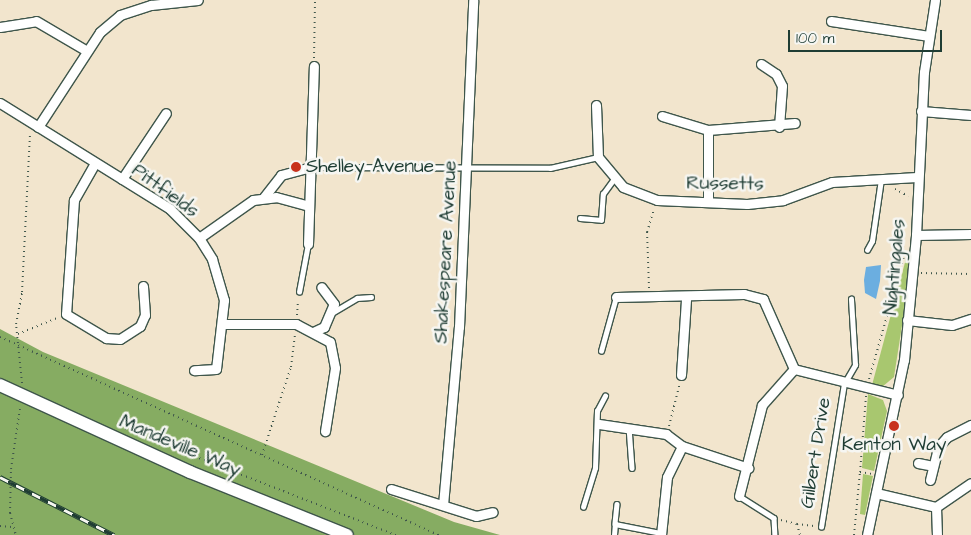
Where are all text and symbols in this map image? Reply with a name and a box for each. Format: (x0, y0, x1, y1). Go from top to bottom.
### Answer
scale bar (791, 20, 945, 52)
text: 100 m (796, 28, 835, 49)
place label: Shelley Avenue (306, 156, 434, 178)
street label: Pittfields (127, 159, 203, 223)
street label: Shakespeare Avenue (430, 160, 462, 344)
marker: Shelley Avenue (290, 161, 302, 173)
street label: Russetts (686, 172, 764, 196)
street label: Nightingales (879, 218, 911, 316)
street label: Gilbert Drive (796, 396, 836, 510)
street label: Mandeville Way (116, 410, 244, 482)
marker: Kenton Way (888, 420, 900, 432)
place label: Kenton Way (842, 434, 946, 456)

